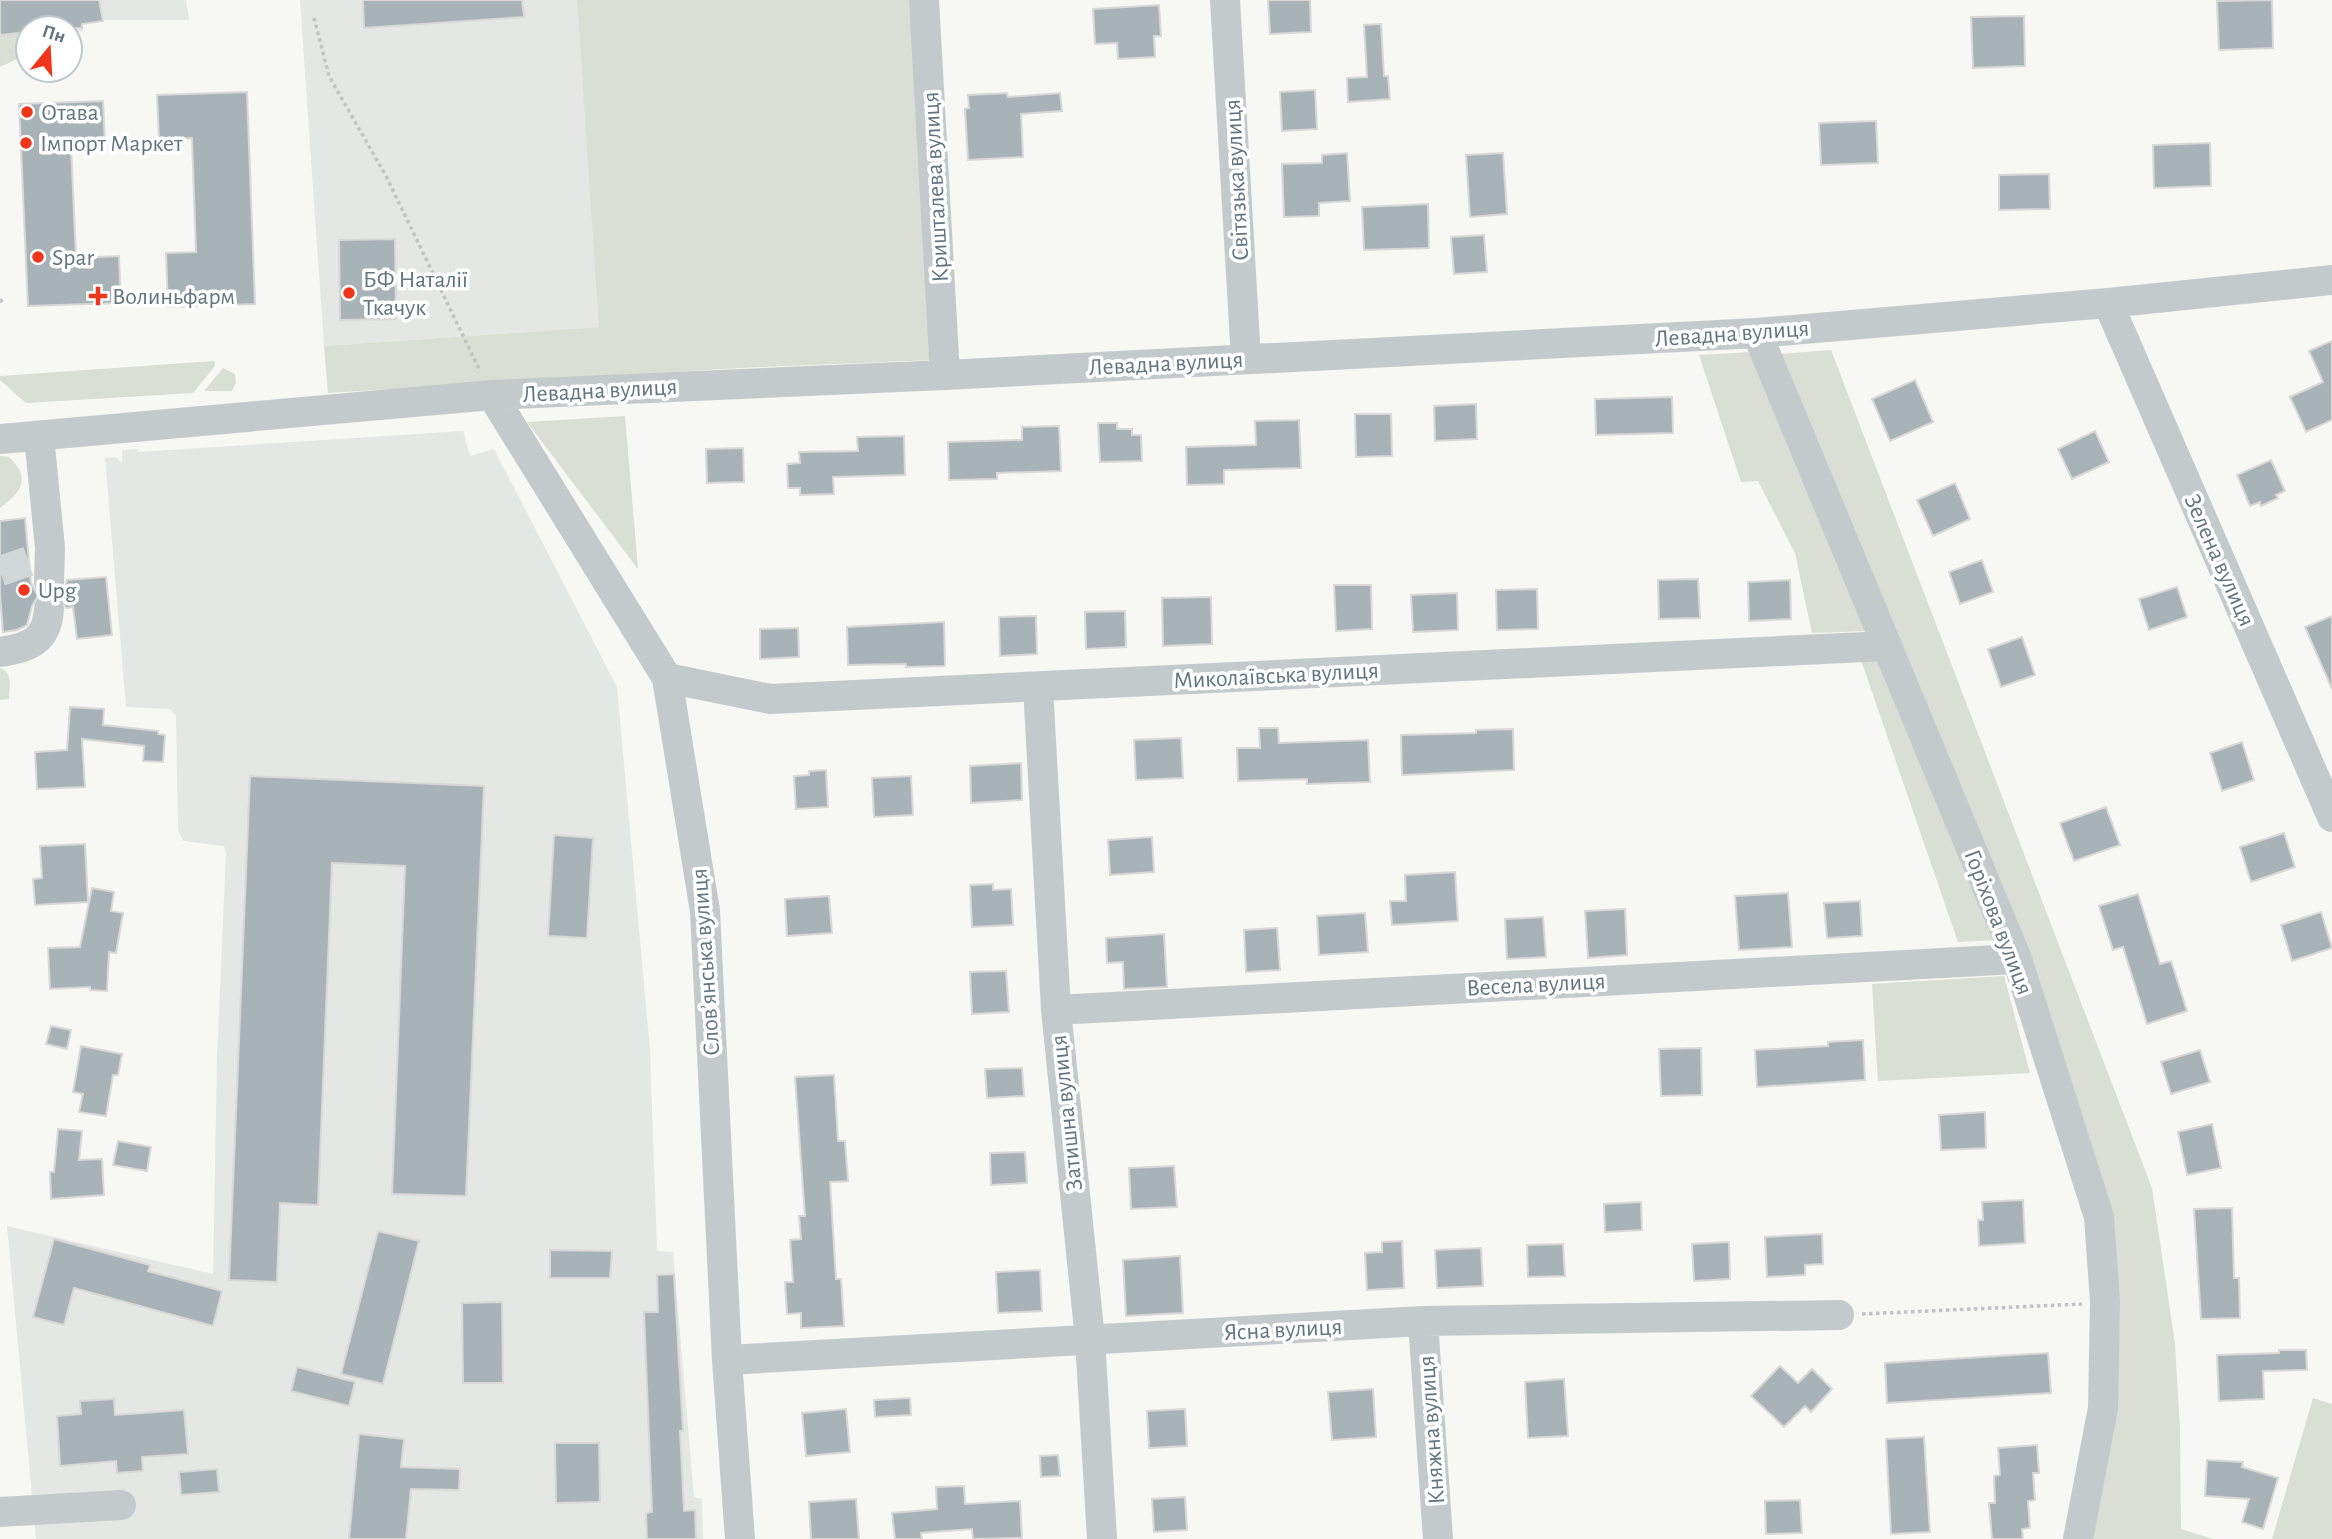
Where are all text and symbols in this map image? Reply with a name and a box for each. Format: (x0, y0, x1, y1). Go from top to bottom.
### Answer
north arrow (14, 14, 84, 84)
text: Пн (40, 22, 68, 47)
street label: Кришталева вулиця (919, 91, 953, 283)
street label: Світязька вулиця (1221, 98, 1253, 261)
place label: Отава (41, 101, 99, 125)
marker: Отава (19, 104, 35, 120)
place label: Імпорт Маркет (40, 132, 183, 156)
marker: Імпорт Маркет (18, 135, 34, 151)
place label: Spar (52, 246, 94, 270)
marker: Spar (30, 249, 46, 265)
place label: БФ Наталії Ткачук (363, 268, 468, 320)
place label: Волиньфарм (112, 285, 235, 309)
marker: БФ Наталії Ткачук (341, 285, 357, 301)
marker: Волиньфарм (90, 288, 106, 304)
street label: Левадна вулиця (1654, 317, 1810, 351)
street label: Левадна вулиця (1088, 348, 1244, 380)
street label: Левадна вулиця (522, 375, 678, 407)
street label: Зелена вулиця (2179, 491, 2259, 630)
place label: Upg (38, 579, 77, 603)
marker: Upg (16, 582, 32, 598)
street label: Миколаївська вулиця (1173, 659, 1379, 693)
street label: Горіхова вулиця (1959, 846, 2037, 998)
street label: Словʼянська вулиця (687, 867, 725, 1056)
street label: Весела вулиця (1466, 969, 1606, 1001)
street label: Затишна вулиця (1047, 1034, 1087, 1192)
street label: Ясна вулиця (1223, 1315, 1343, 1345)
street label: Княжна вулиця (1415, 1355, 1449, 1505)

